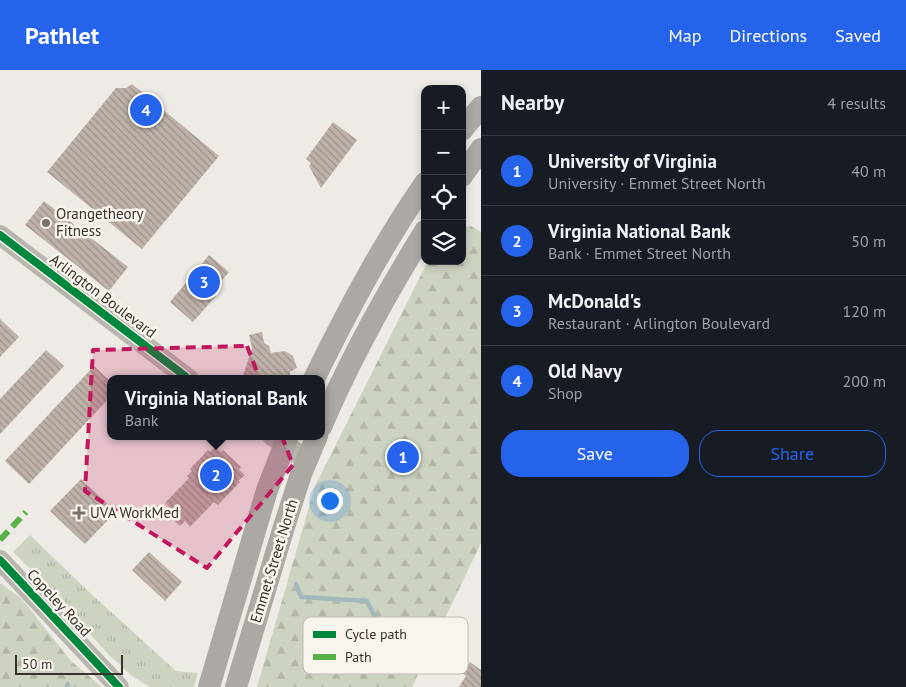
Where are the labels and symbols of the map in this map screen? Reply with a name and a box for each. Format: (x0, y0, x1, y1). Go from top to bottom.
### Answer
pin: 4 (130, 91, 162, 129)
place label: Orangetheory Fitness (56, 204, 144, 240)
marker: Orangetheory Fitness (40, 217, 52, 229)
street label: Arlington Boulevard (46, 249, 160, 342)
pin: 3 (188, 263, 220, 301)
pin: 1 (387, 438, 419, 476)
pin: 2 (200, 456, 232, 494)
your location (317, 488, 343, 514)
street label: Emmet Street North (246, 497, 301, 625)
place label: UVA WorkMed (90, 503, 179, 522)
marker: UVA WorkMed (72, 506, 86, 520)
street label: Copeley Road (23, 565, 96, 640)
legend (303, 617, 468, 674)
text: Cycle path (345, 625, 407, 643)
text: Path (345, 648, 372, 666)
scale bar (15, 652, 122, 675)

